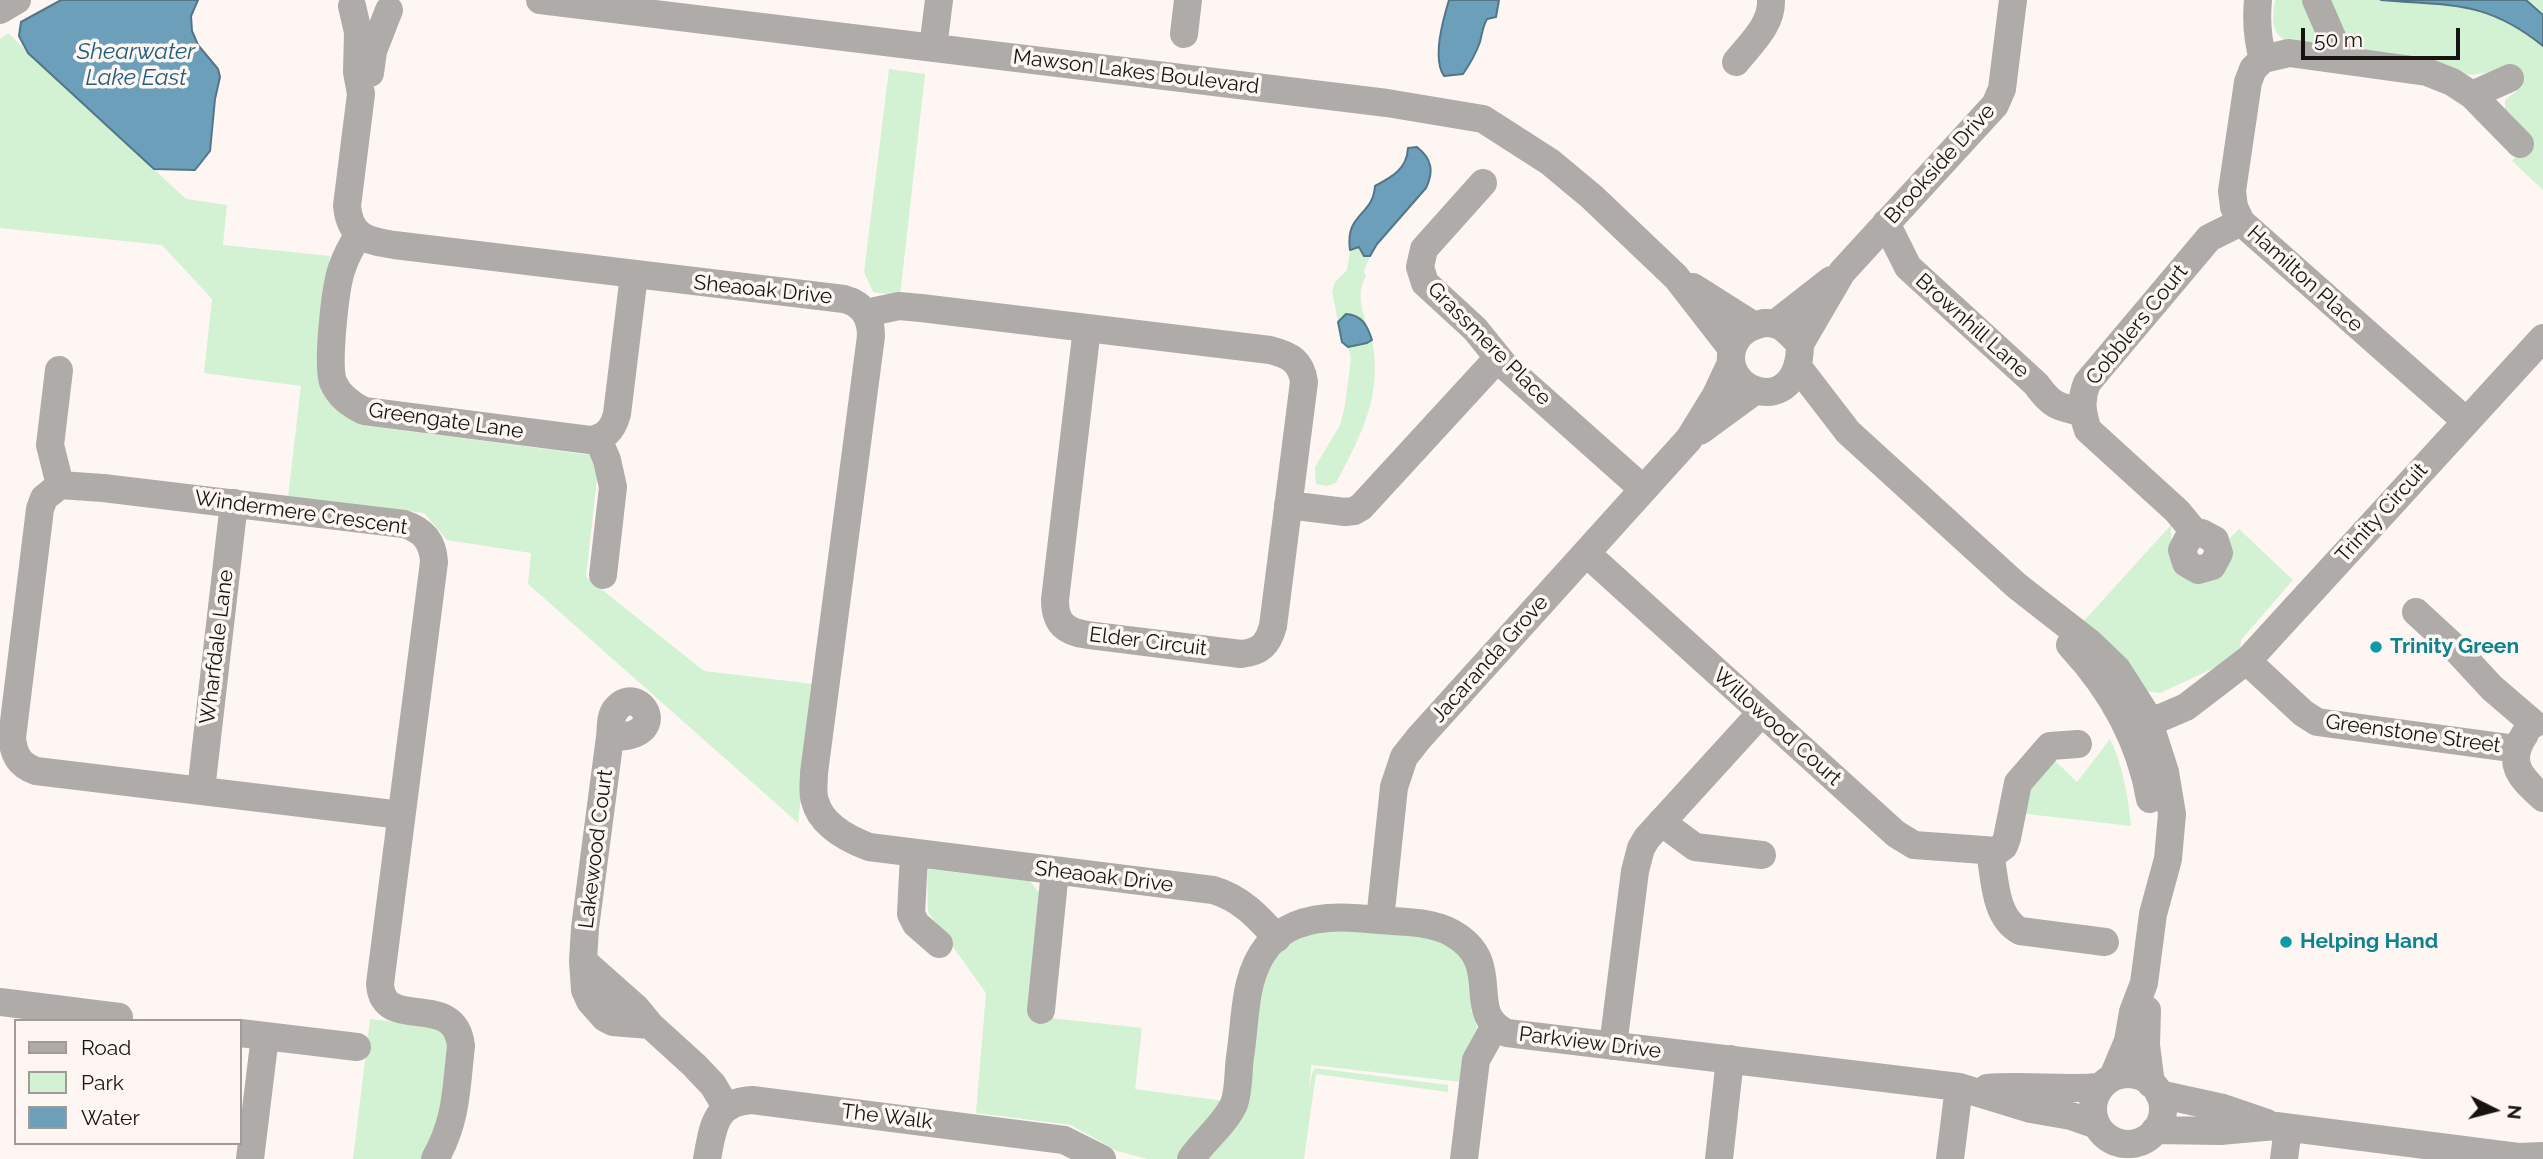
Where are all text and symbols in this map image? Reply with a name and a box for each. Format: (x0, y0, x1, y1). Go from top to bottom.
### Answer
scale bar (2305, 14, 2464, 58)
text: 50 m (2314, 27, 2363, 52)
water label: Shearwater Lake East (77, 38, 195, 92)
street label: Mawson Lakes Boulevard (1012, 44, 1260, 100)
street label: Brookside Drive (1880, 99, 2000, 229)
street label: Hamilton Place (2242, 220, 2368, 338)
street label: Cobblers Court (2081, 260, 2193, 390)
street label: Brownhill Lane (1910, 268, 2034, 384)
street label: Sheaoak Drive (692, 270, 834, 310)
street label: Grassmere Place (1422, 277, 1556, 411)
street label: Greengate Lane (367, 398, 525, 444)
street label: Trinity Circuit (2331, 458, 2433, 568)
street label: Windermere Crescent (193, 486, 409, 540)
street label: Wharfdale Lane (195, 568, 239, 726)
street label: Jacaranda Grove (1426, 590, 1554, 728)
street label: Elder Circuit (1088, 622, 1208, 662)
place label: Trinity Green (2390, 634, 2519, 660)
marker: Trinity Green (2368, 639, 2384, 655)
street label: Willowood Court (1708, 663, 1846, 791)
street label: Greenstone Street (2324, 709, 2502, 759)
street label: Lakewood Court (574, 768, 618, 930)
street label: Sheaoak Drive (1033, 856, 1175, 898)
place label: Helping Hand (2300, 929, 2438, 955)
marker: Helping Hand (2278, 934, 2294, 950)
legend (14, 1019, 242, 1145)
street label: Parkview Drive (1517, 1022, 1663, 1064)
text: Road (81, 1035, 131, 1060)
text: Park (81, 1070, 124, 1095)
north arrow (2459, 1075, 2529, 1145)
street label: The Walk (840, 1099, 934, 1135)
text: N (2503, 1104, 2527, 1121)
text: Water (81, 1105, 140, 1130)

